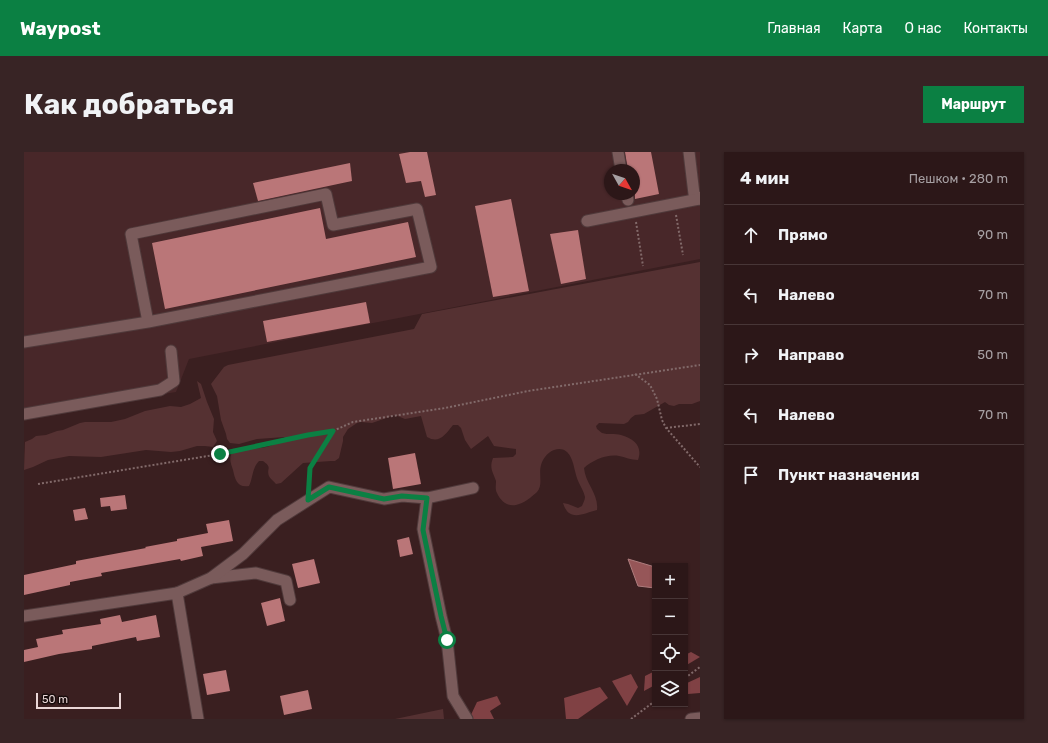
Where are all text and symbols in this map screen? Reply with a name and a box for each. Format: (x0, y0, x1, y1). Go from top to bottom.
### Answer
text: Waypost (20, 17, 101, 40)
text: Главная (767, 20, 821, 37)
text: Карта (843, 20, 883, 37)
text: О нас (905, 20, 941, 37)
text: Контакты (963, 20, 1028, 37)
button: Маршрут (923, 86, 1024, 123)
text: Как добраться (24, 88, 234, 121)
north arrow (604, 164, 640, 200)
text: 4 мин (740, 168, 789, 188)
text: Пешком · 280 m (909, 171, 1008, 186)
icon: ahead (740, 224, 762, 246)
text: Прямо (778, 226, 828, 244)
text: 90 m (977, 227, 1008, 242)
icon: left (740, 284, 762, 306)
text: Налево (778, 286, 835, 304)
text: 70 m (978, 287, 1008, 302)
icon: right (740, 344, 762, 366)
text: Направо (778, 346, 844, 364)
text: 50 m (977, 347, 1008, 362)
icon: left (740, 404, 762, 426)
text: Налево (778, 406, 835, 424)
text: 70 m (978, 407, 1008, 422)
route end (211, 445, 229, 463)
icon: arrive (740, 464, 762, 486)
text: Пункт назначения (778, 466, 920, 484)
map controls (652, 563, 688, 707)
button: + (652, 563, 688, 599)
button: − (652, 599, 688, 635)
route start (438, 631, 456, 649)
button: locate (652, 635, 688, 671)
button: layers (652, 671, 688, 707)
scale bar (36, 691, 121, 710)
text: 50 m (42, 693, 68, 706)

